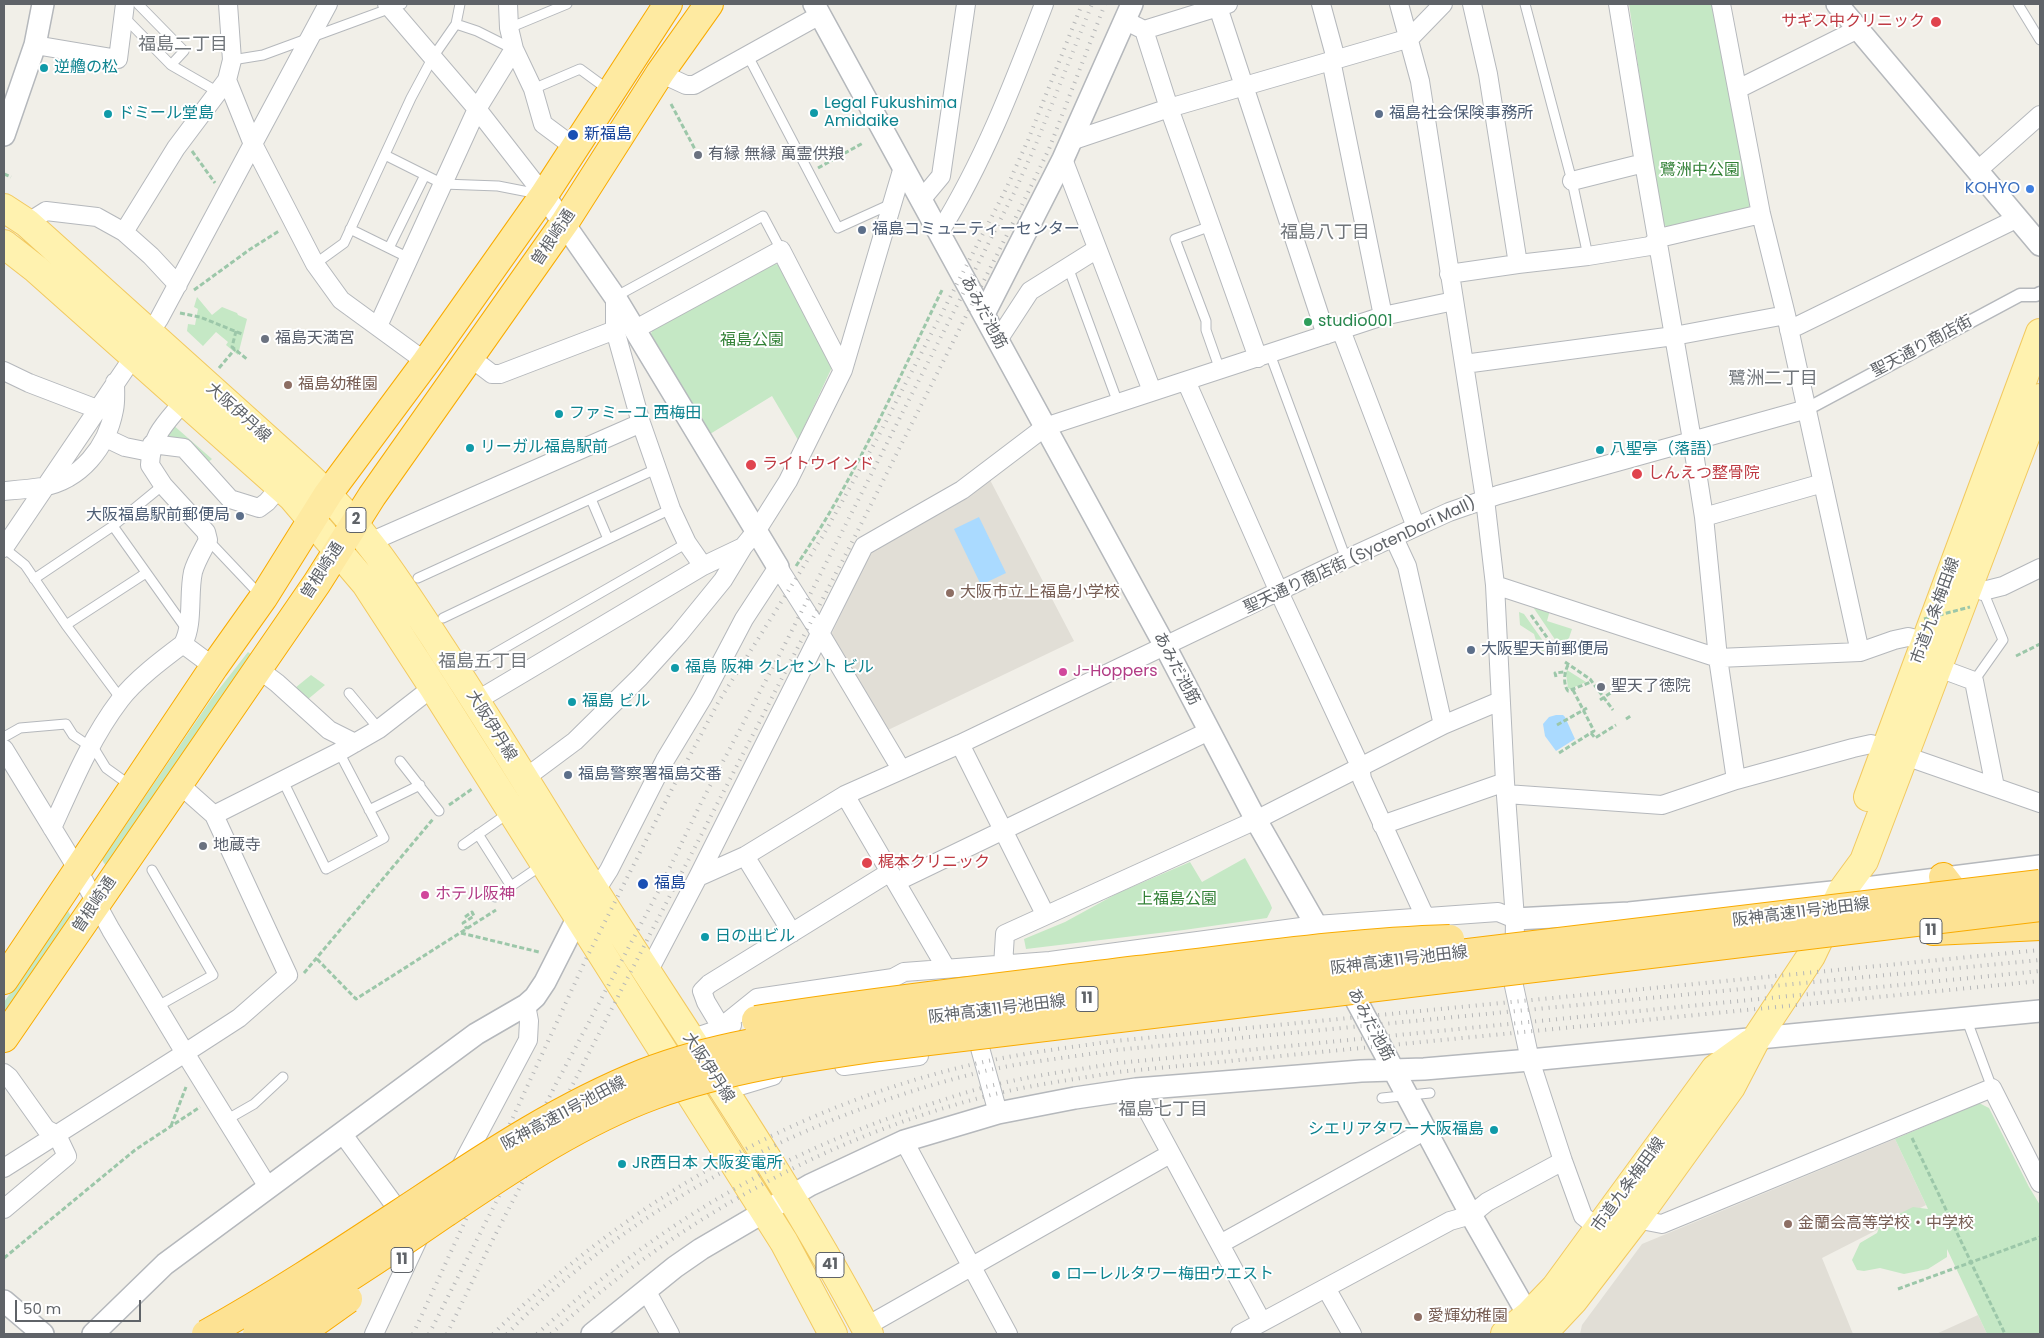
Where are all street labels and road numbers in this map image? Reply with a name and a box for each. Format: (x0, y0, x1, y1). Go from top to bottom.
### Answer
street label: 曽根崎通 (528, 206, 580, 270)
street label: あみだ池筋 (956, 273, 1010, 353)
street label: 聖天通り商店街 (1868, 312, 1976, 382)
street label: 大阪伊丹線 (202, 379, 274, 447)
street label: 聖天通り商店街 (SyotenDori Mall) (1241, 494, 1479, 618)
road number: 2 (346, 508, 366, 532)
street label: 曽根崎通 (298, 539, 348, 603)
street label: 市道九条梅田線 (1908, 555, 1964, 667)
street label: あみだ池筋 (1149, 629, 1203, 709)
street label: 大阪伊丹線 (462, 687, 520, 765)
street label: 曽根崎通 (69, 873, 121, 937)
street label: 阪神高速11号池田線 (1731, 895, 1871, 931)
road number: 11 (1920, 918, 1942, 944)
street label: 阪神高速11号池田線 (1329, 943, 1469, 979)
street label: あみだ池筋 (1343, 985, 1397, 1065)
road number: 11 (1076, 986, 1098, 1012)
street label: 阪神高速11号池田線 (927, 992, 1067, 1028)
street label: 大阪伊丹線 (678, 1029, 738, 1107)
street label: 阪神高速11号池田線 (498, 1073, 630, 1155)
street label: 市道九条梅田線 (1588, 1134, 1670, 1236)
road number: 11 (391, 1248, 413, 1272)
road number: 41 (816, 1252, 844, 1278)

